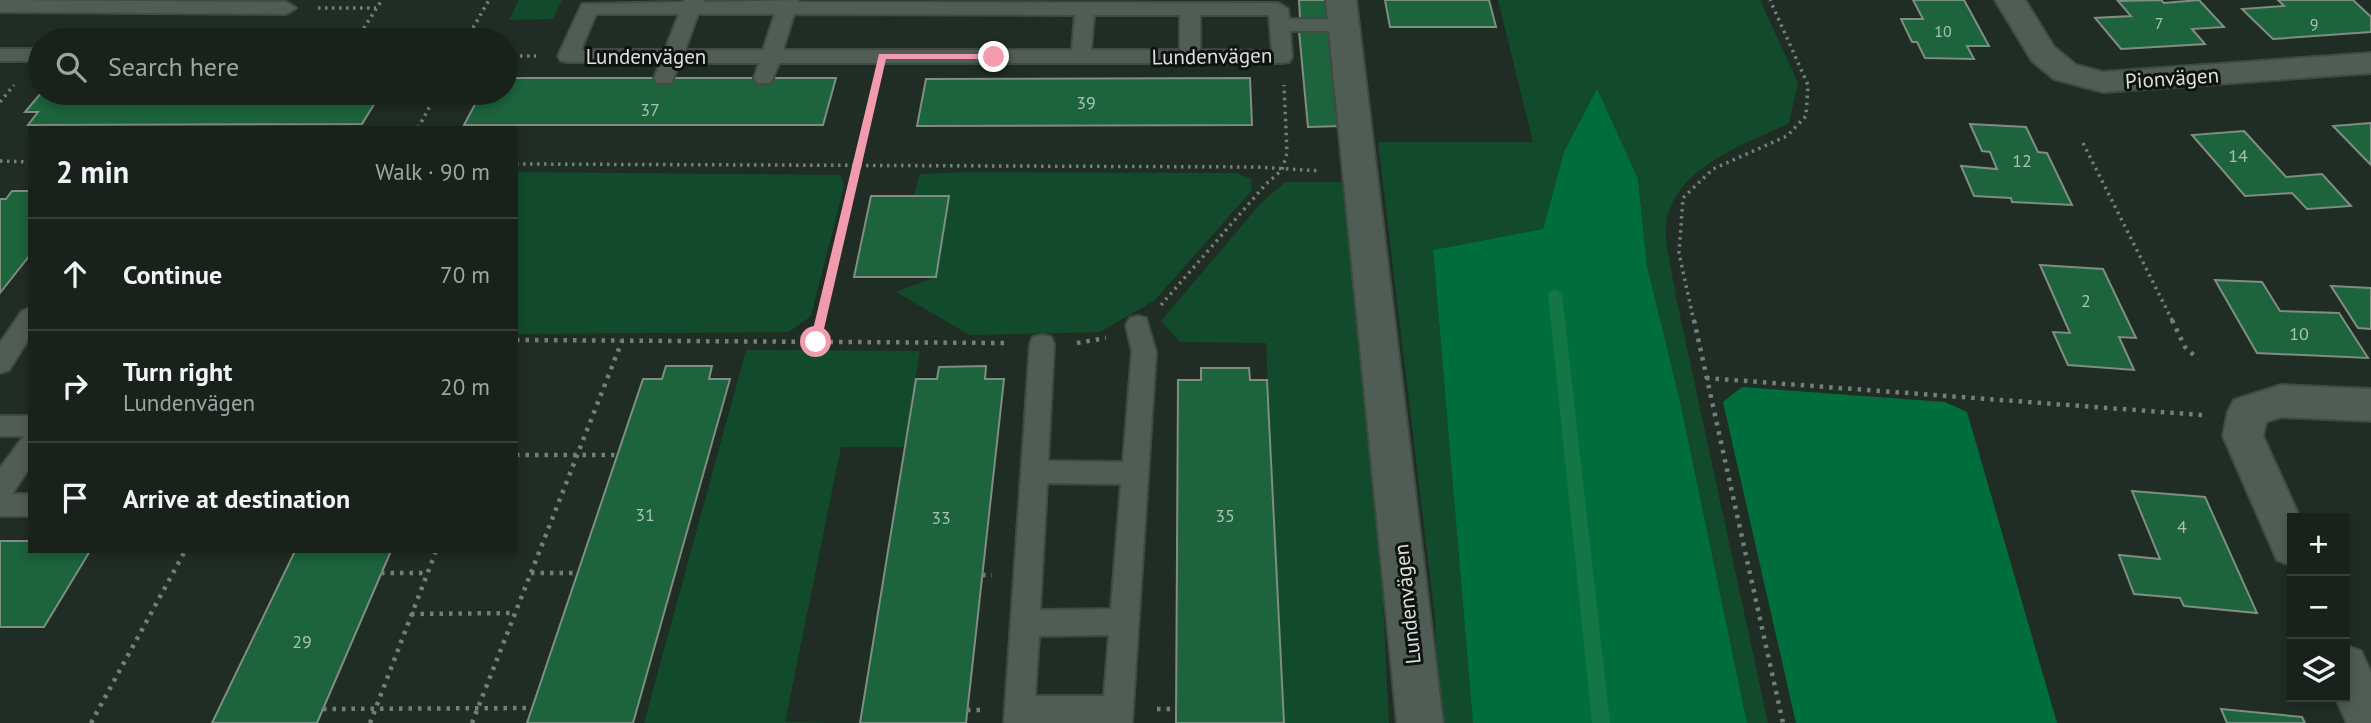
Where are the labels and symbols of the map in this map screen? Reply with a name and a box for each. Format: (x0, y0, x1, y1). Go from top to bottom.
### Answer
house number: 7 (2155, 13, 2163, 33)
house number: 9 (2310, 14, 2318, 34)
house number: 10 (1934, 21, 1952, 41)
route end (978, 41, 1009, 72)
street label: Lundenvägen (1151, 41, 1273, 71)
street label: Lundenvägen (586, 43, 706, 70)
street label: Pionvägen (2124, 61, 2220, 95)
house number: 39 (1076, 91, 1096, 114)
house number: 37 (640, 98, 660, 121)
house number: 14 (2228, 144, 2248, 167)
house number: 12 (2012, 149, 2032, 172)
house number: 2 (2081, 289, 2091, 312)
house number: 10 (2289, 322, 2309, 345)
route start (800, 326, 831, 357)
house number: 31 (635, 503, 655, 526)
house number: 35 (1215, 504, 1235, 527)
house number: 33 (931, 506, 951, 529)
house number: 4 (2177, 515, 2187, 538)
street label: Lundenvägen (1387, 543, 1427, 665)
house number: 29 (292, 630, 312, 653)

